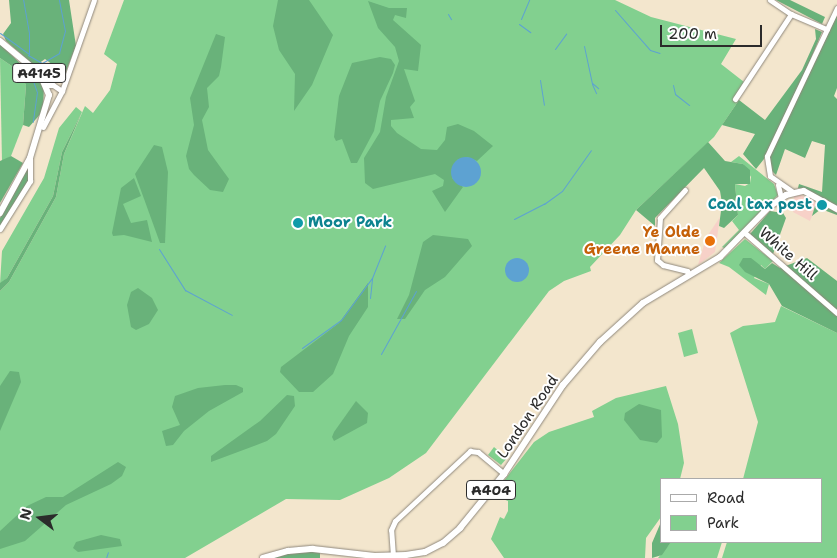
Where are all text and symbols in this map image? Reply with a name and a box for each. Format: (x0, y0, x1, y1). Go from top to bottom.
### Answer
scale bar (662, 15, 764, 47)
text: 200 m (668, 24, 717, 44)
road number: A4145 (12, 62, 66, 84)
place label: Coal tax post (708, 196, 812, 214)
marker: Coal tax post (816, 199, 828, 211)
place label: Moor Park (308, 214, 392, 232)
marker: Moor Park (292, 217, 304, 229)
place label: Ye Olde Greene Manne (584, 223, 700, 258)
street label: White Hill (755, 224, 821, 284)
marker: Ye Olde Greene Manne (704, 235, 716, 247)
street label: London Road (494, 372, 562, 462)
road number: A404 (466, 478, 516, 502)
legend (660, 478, 822, 543)
text: Road (707, 488, 745, 508)
north arrow (15, 493, 65, 543)
text: N (15, 506, 36, 522)
text: Park (707, 513, 739, 533)

